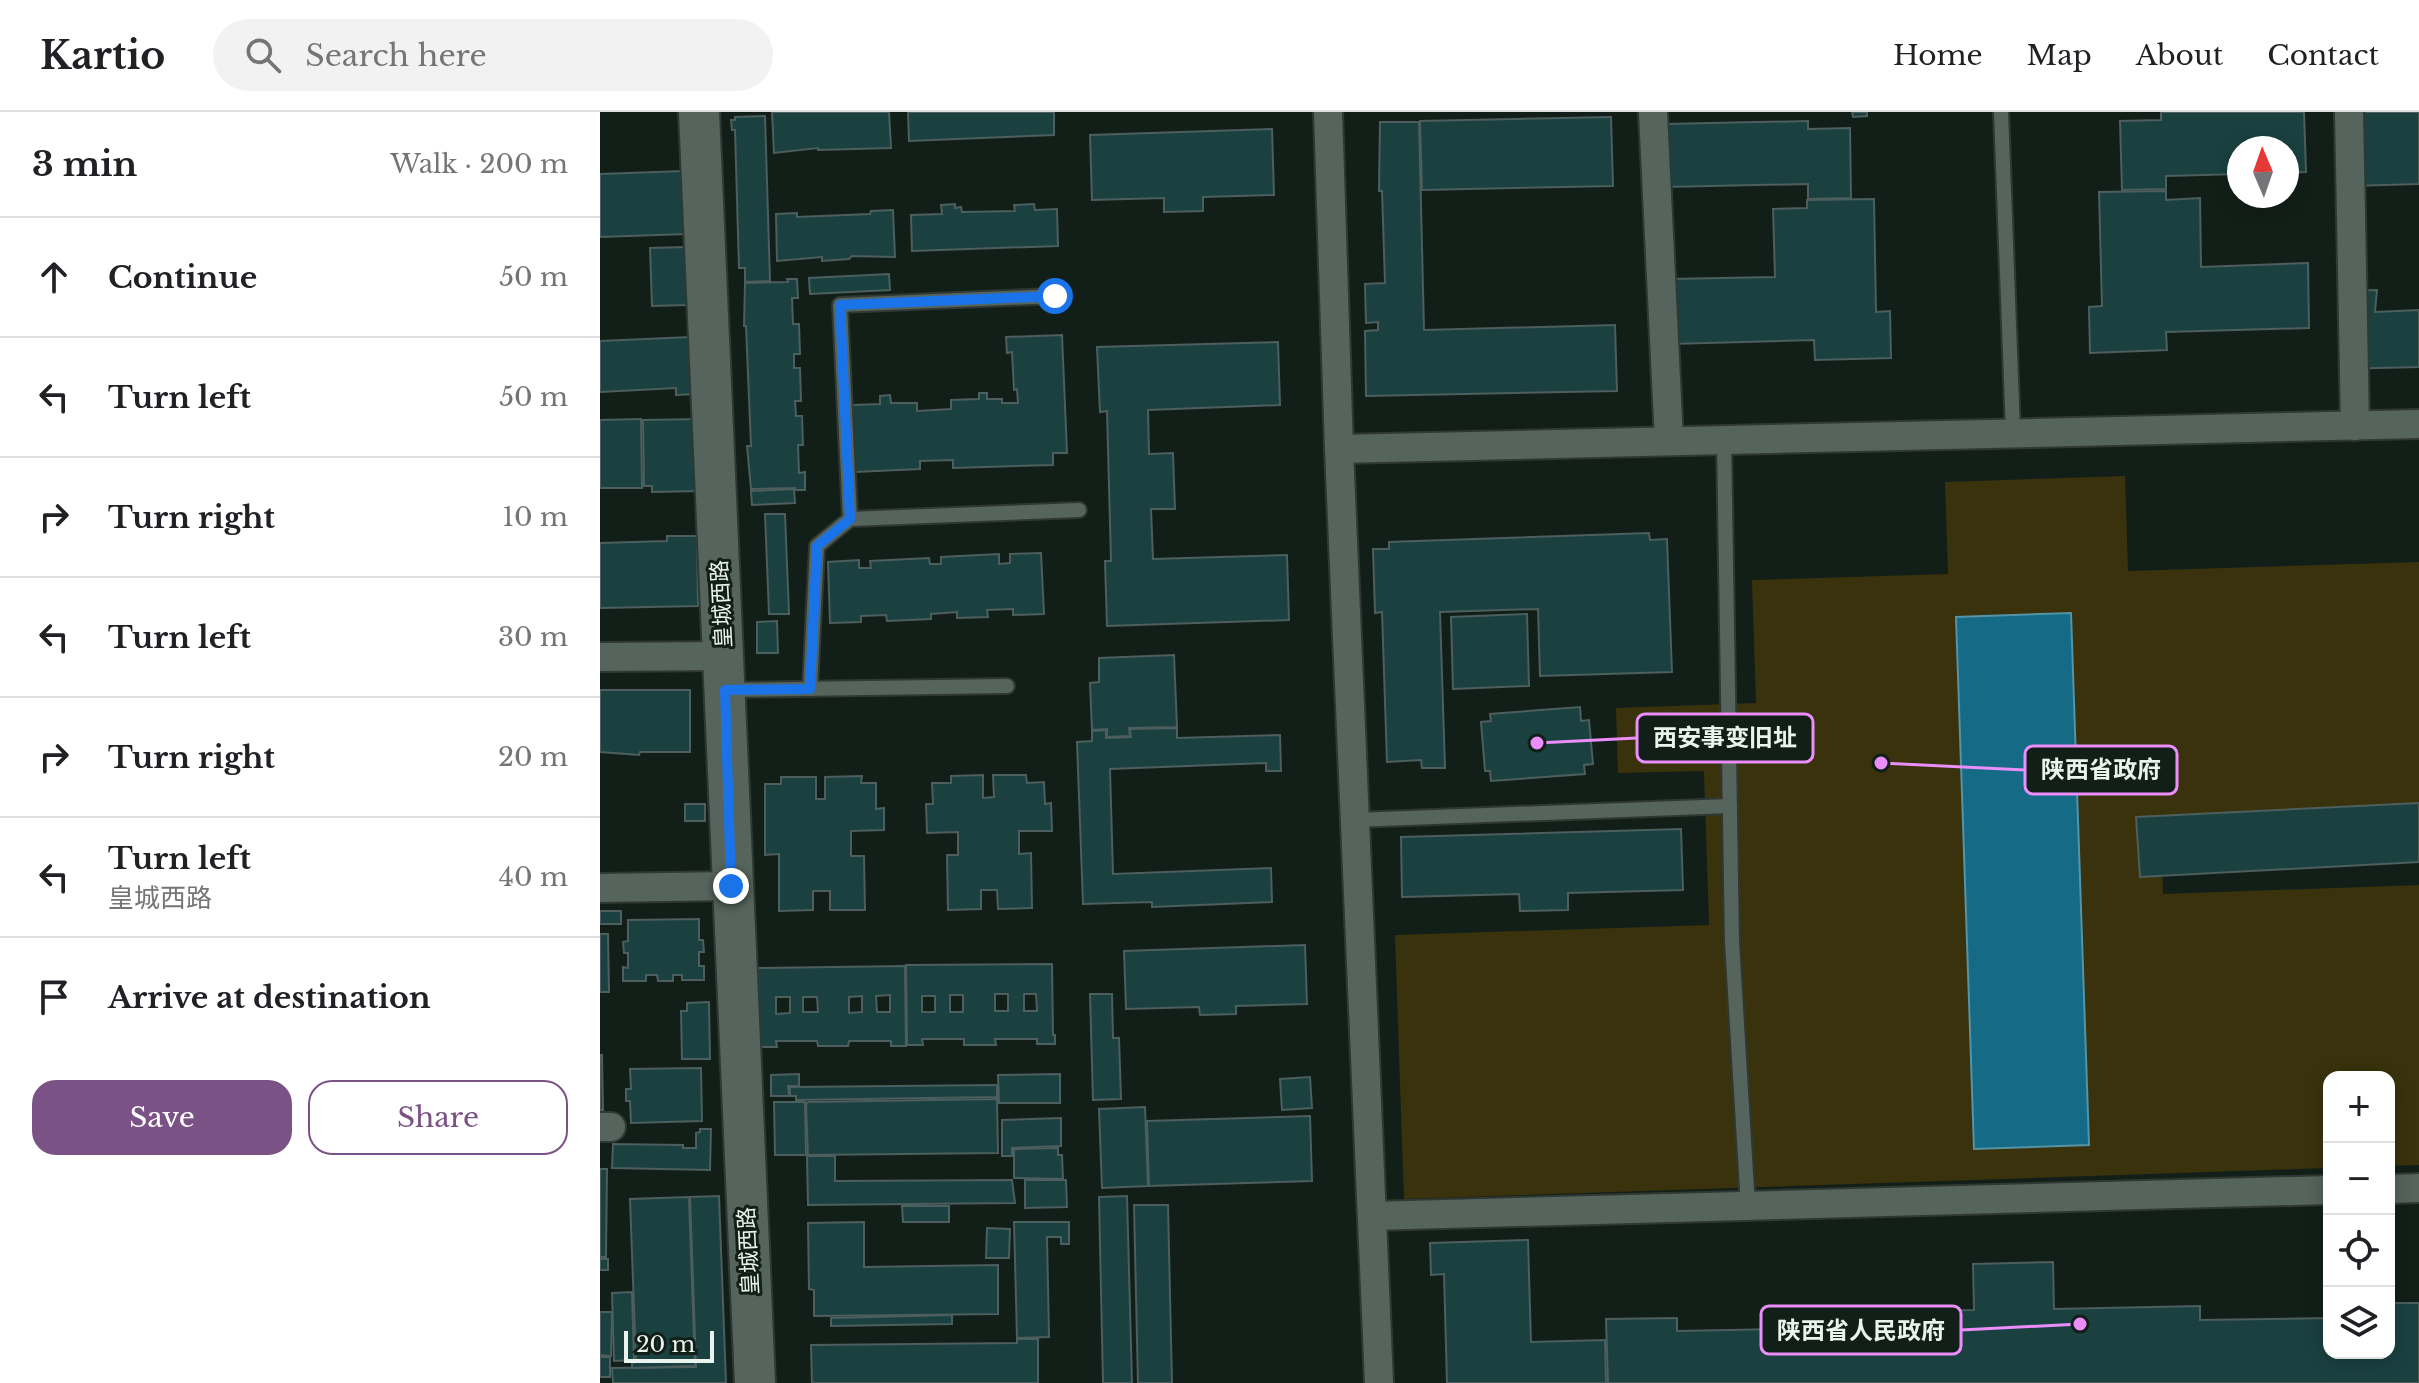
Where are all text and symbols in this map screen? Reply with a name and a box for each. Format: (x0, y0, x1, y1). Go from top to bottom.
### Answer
search box (213, 19, 773, 91)
text: Kartio (40, 32, 165, 79)
icon: search (241, 33, 285, 77)
text: Search here (305, 37, 487, 74)
text: Home (1893, 38, 1983, 73)
text: Map (2027, 38, 2092, 73)
text: About (2136, 38, 2223, 73)
text: Contact (2267, 38, 2379, 73)
north arrow (2227, 136, 2299, 208)
text: 3 min (32, 143, 137, 185)
text: Walk · 200 m (390, 148, 568, 180)
icon: ahead (32, 255, 76, 299)
text: Continue (108, 259, 257, 296)
text: 50 m (499, 261, 568, 293)
route start (1037, 278, 1073, 314)
icon: left (32, 375, 76, 419)
text: Turn left (108, 379, 251, 416)
text: 50 m (499, 381, 568, 413)
icon: right (32, 495, 76, 539)
text: Turn right (108, 499, 275, 536)
text: 10 m (502, 501, 568, 533)
street label: 皇城西路 (706, 559, 737, 649)
icon: left (32, 615, 76, 659)
text: Turn left (108, 619, 251, 656)
text: 30 m (498, 621, 568, 653)
callout: 西安事变旧址 (1637, 714, 1813, 762)
text: 西安事变旧址 (1653, 723, 1797, 752)
icon: right (32, 735, 76, 779)
text: Turn right (108, 739, 275, 776)
text: 20 m (498, 741, 568, 773)
callout: 陕西省政府 (2025, 746, 2177, 794)
text: 陕西省政府 (2041, 755, 2161, 784)
text: Turn left (108, 840, 251, 877)
icon: left (32, 855, 76, 899)
text: 40 m (499, 861, 568, 893)
route end (713, 868, 749, 904)
text: 皇城西路 (108, 882, 212, 914)
icon: arrive (32, 975, 76, 1019)
text: Arrive at destination (108, 979, 431, 1016)
map controls (2323, 1071, 2395, 1359)
button: + (2323, 1071, 2395, 1143)
button: Save (32, 1080, 292, 1155)
button: Share (308, 1080, 568, 1155)
button: − (2323, 1143, 2395, 1215)
street label: 皇城西路 (733, 1206, 764, 1296)
button: locate (2323, 1215, 2395, 1287)
button: layers (2323, 1287, 2395, 1359)
callout: 陕西省人民政府 (1761, 1306, 1961, 1354)
text: 陕西省人民政府 (1777, 1316, 1945, 1345)
scale bar (624, 1327, 714, 1363)
text: 20 m (636, 1331, 695, 1358)

